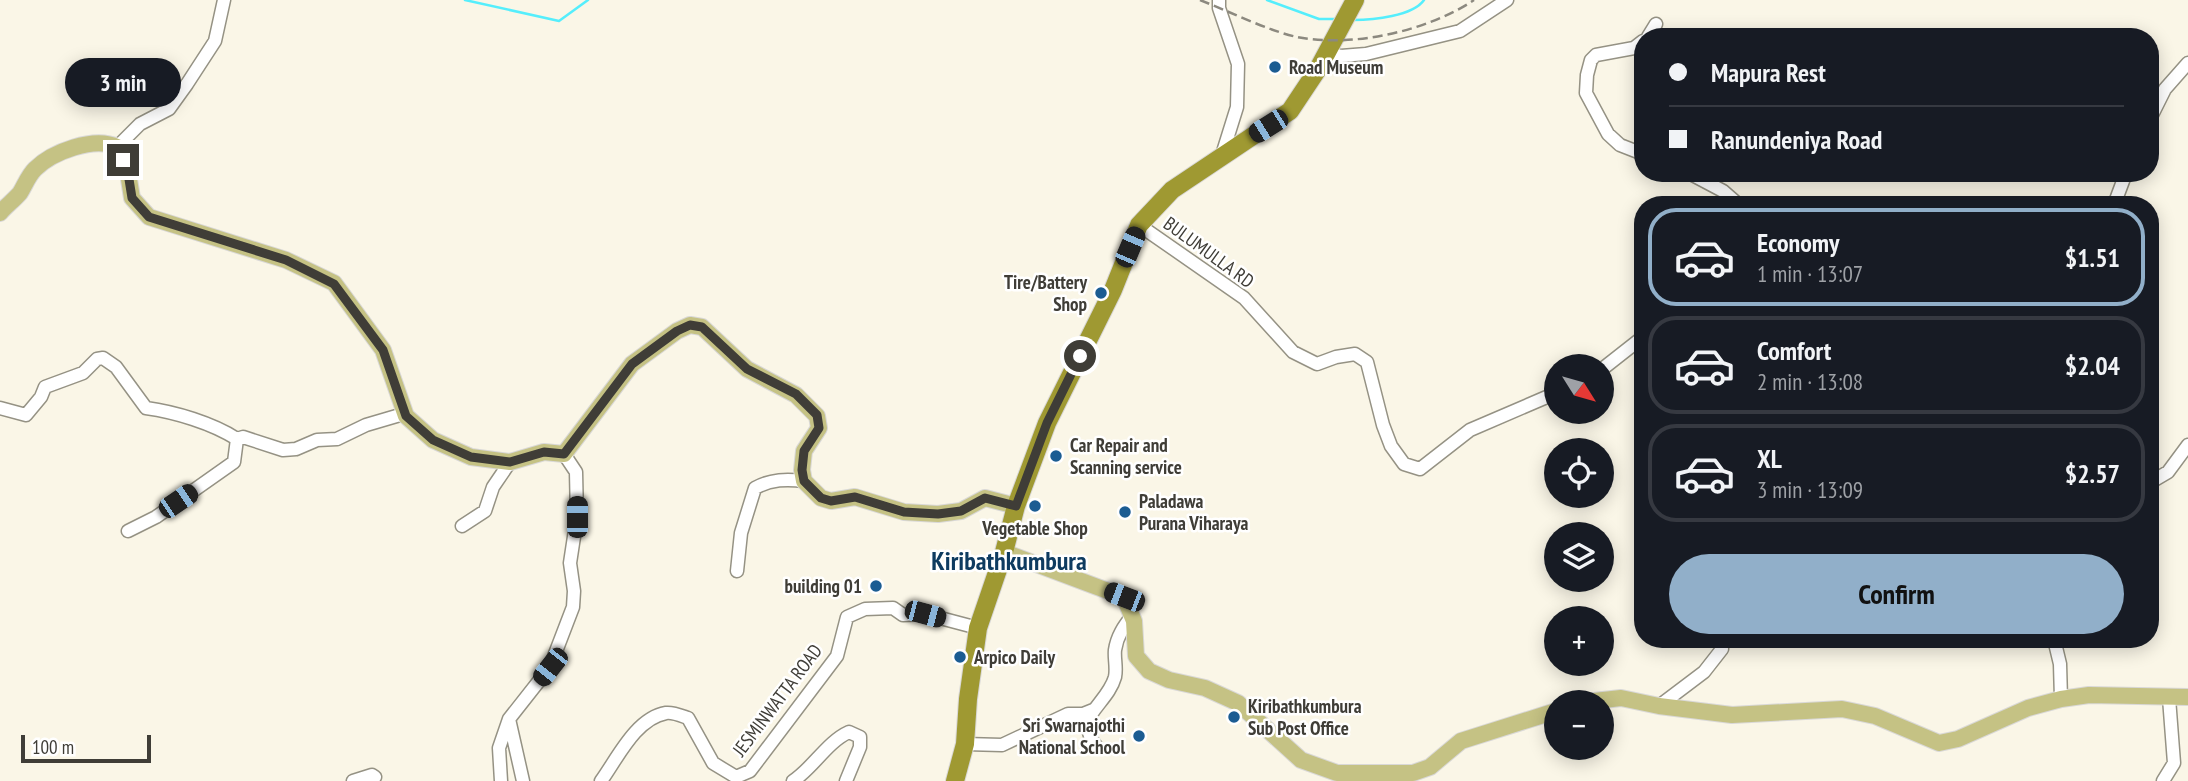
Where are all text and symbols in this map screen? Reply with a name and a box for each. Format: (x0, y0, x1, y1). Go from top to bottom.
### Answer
place label: Road Museum (1289, 55, 1383, 79)
text: Mapura Rest (1711, 56, 1826, 89)
callout: 3 min (65, 58, 181, 108)
marker: Road Museum (1267, 59, 1283, 75)
text: 3 min (100, 68, 146, 97)
car (1245, 106, 1292, 146)
text: Ranundeniya Road (1711, 123, 1882, 156)
route end (107, 144, 139, 176)
street label: BULUMULLA RD (1159, 211, 1259, 293)
car (1113, 224, 1148, 270)
icon: car (1673, 226, 1736, 289)
text: Economy (1757, 226, 1839, 259)
text: $1.51 (2065, 241, 2120, 274)
text: 1 min · 13:07 (1757, 259, 1863, 288)
place label: Tire/Battery Shop (1004, 270, 1087, 316)
marker: Tire/Battery Shop (1093, 285, 1109, 301)
icon: car (1673, 334, 1736, 397)
text: Comfort (1757, 334, 1831, 367)
route start (1064, 340, 1096, 372)
text: $2.04 (2065, 349, 2120, 382)
north arrow (1544, 354, 1614, 424)
map controls (1544, 354, 1614, 760)
text: 2 min · 13:08 (1757, 367, 1863, 396)
place label: Car Repair and Scanning service (1070, 433, 1182, 479)
button: locate (1544, 438, 1614, 508)
icon: car (1673, 442, 1736, 505)
text: XL (1757, 442, 1782, 475)
marker: Car Repair and Scanning service (1048, 448, 1064, 464)
text: $2.57 (2065, 457, 2120, 490)
text: 3 min · 13:09 (1757, 475, 1863, 504)
car (155, 481, 202, 521)
place label: Paladawa Purana Viharaya (1139, 489, 1249, 535)
car (567, 496, 588, 538)
marker: Vegetable Shop (1027, 498, 1043, 514)
marker: Paladawa Purana Viharaya (1117, 504, 1133, 520)
place label: Vegetable Shop (981, 516, 1088, 540)
button: layers (1544, 522, 1614, 592)
district label: Kiribathkumbura (931, 544, 1087, 577)
button: Confirm (1669, 554, 2124, 634)
place label: building 01 (784, 574, 862, 598)
marker: building 01 (868, 578, 884, 594)
car (1101, 580, 1148, 614)
car (902, 598, 949, 630)
button: + (1544, 606, 1614, 676)
street label: JESMINWATTA ROAD (726, 639, 827, 762)
car (529, 644, 572, 690)
place label: Arpico Daily (973, 645, 1056, 669)
marker: Arpico Daily (952, 649, 968, 665)
button: − (1544, 690, 1614, 760)
place label: Kiribathkumbura Sub Post Office (1248, 694, 1362, 740)
marker: Kiribathkumbura Sub Post Office (1226, 709, 1242, 725)
place label: Sri Swarnajothi National School (1019, 713, 1125, 759)
marker: Sri Swarnajothi National School (1131, 728, 1147, 744)
scale bar (21, 732, 150, 764)
text: 100 m (32, 735, 74, 759)

